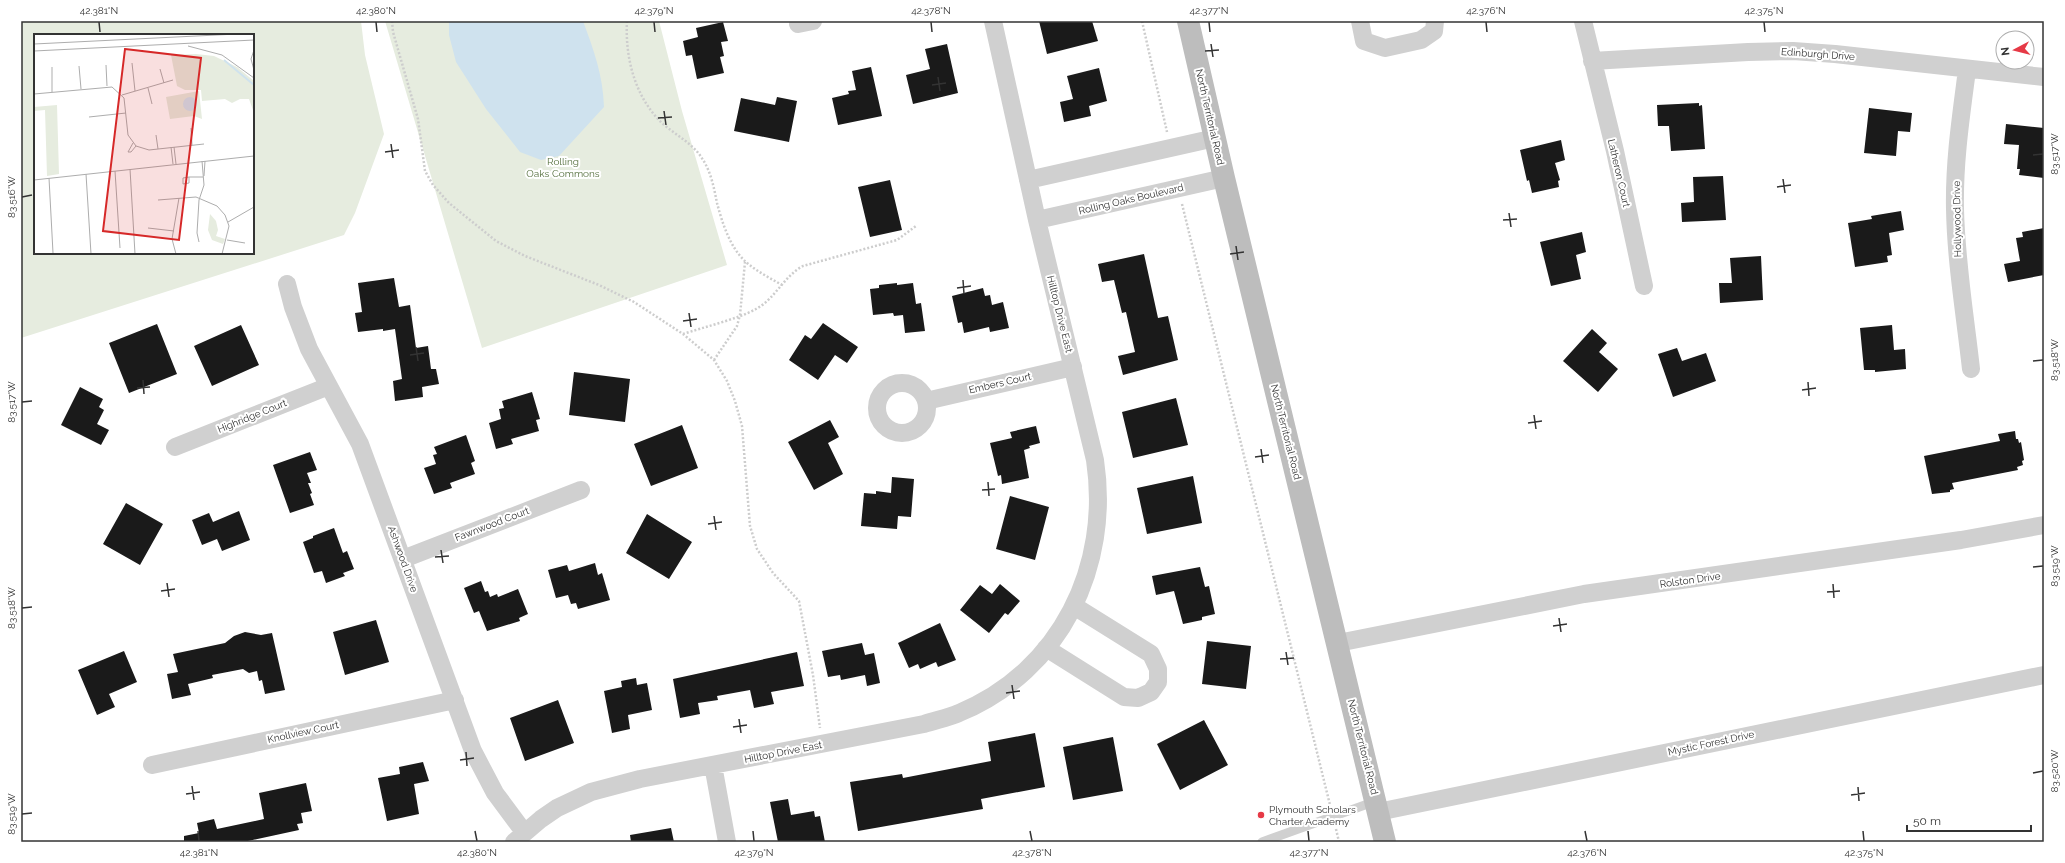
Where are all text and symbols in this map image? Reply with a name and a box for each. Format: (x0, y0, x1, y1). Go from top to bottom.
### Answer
text: 42.381°N (80, 5, 118, 16)
text: 42.380°N (356, 5, 396, 16)
text: 42.379°N (634, 5, 674, 16)
text: 42.378°N (911, 5, 951, 16)
text: 42.377°N (1190, 5, 1228, 16)
text: 42.376°N (1466, 5, 1506, 16)
text: 42.375°N (1745, 5, 1783, 16)
north arrow (1995, 30, 2035, 70)
inset map (34, 34, 254, 254)
street label: Edinburgh Drive (1781, 46, 1855, 62)
text: N (1999, 46, 2013, 56)
street label: North Territorial Road (1194, 68, 1226, 166)
text: 83.517°W (2049, 133, 2060, 175)
street label: Latheron Court (1606, 138, 1632, 209)
park label: Rolling Oaks Commons (526, 156, 600, 179)
text: 83.516°W (6, 175, 17, 218)
street label: Hollywood Drive (1951, 181, 1963, 257)
street label: Rolling Oaks Boulevard (1077, 182, 1185, 216)
street label: Hilltop Drive East (1045, 274, 1075, 354)
text: 83.518°W (2049, 338, 2060, 381)
street label: Embers Court (968, 370, 1033, 396)
text: 83.517°W (6, 381, 17, 423)
street label: North Territorial Road (1269, 383, 1303, 481)
street label: Highridge Court (216, 397, 289, 435)
street label: Fawnwood Court (453, 505, 531, 543)
street label: Ashwood Drive (386, 524, 420, 594)
text: 83.519°W (2049, 545, 2060, 587)
street label: Rolston Drive (1659, 570, 1721, 590)
text: 83.518°W (6, 586, 17, 629)
street label: North Territorial Road (1346, 698, 1380, 796)
street label: Knollview Court (266, 719, 340, 745)
street label: Mystic Forest Drive (1667, 728, 1755, 758)
street label: Hilltop Drive East (743, 739, 823, 765)
text: 83.520°W (2049, 749, 2060, 792)
text: 83.519°W (6, 793, 17, 835)
place label: Plymouth Scholars Charter Academy (1269, 804, 1356, 827)
scale bar (1907, 807, 2031, 833)
marker: Plymouth Scholars Charter Academy (1256, 810, 1266, 820)
text: 50 m (1913, 814, 1941, 828)
text: 42.381°N (180, 847, 218, 858)
text: 42.380°N (457, 847, 497, 858)
text: 42.379°N (734, 847, 774, 858)
text: 42.378°N (1012, 847, 1052, 858)
text: 42.377°N (1290, 847, 1328, 858)
text: 42.376°N (1567, 847, 1607, 858)
text: 42.375°N (1845, 847, 1883, 858)

